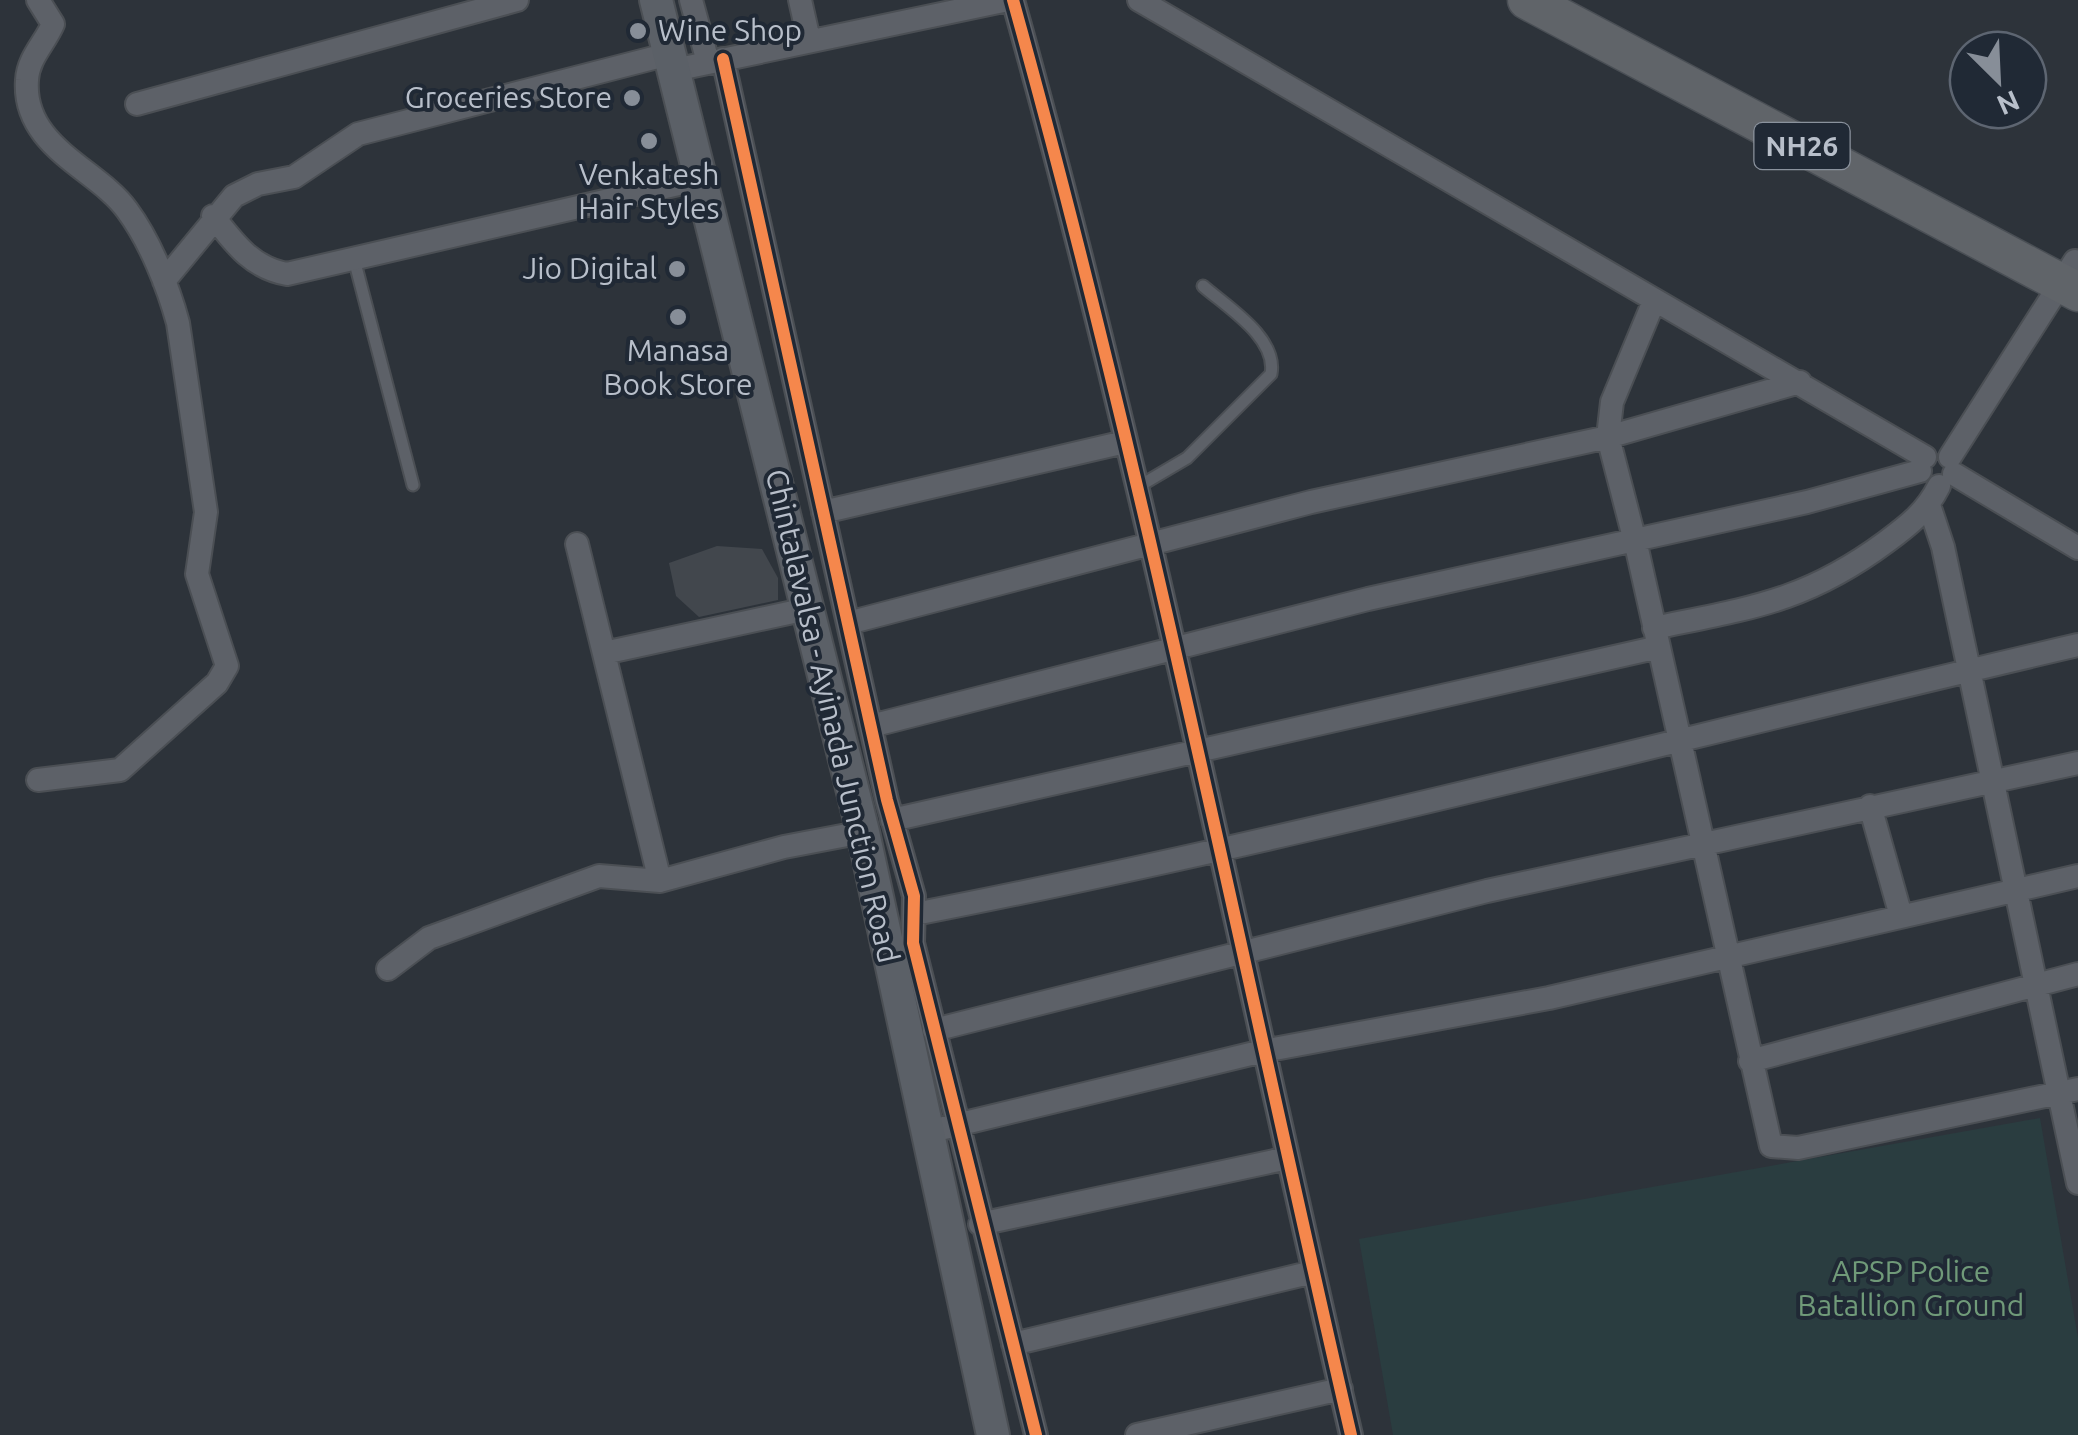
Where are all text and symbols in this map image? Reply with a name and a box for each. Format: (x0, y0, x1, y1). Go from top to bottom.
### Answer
place label: Wine Shop (658, 13, 802, 47)
marker: Wine Shop (627, 20, 649, 42)
north arrow (1948, 30, 2048, 130)
place label: Groceries Store (405, 80, 612, 114)
text: N (1993, 85, 2024, 122)
marker: Groceries Store (621, 87, 643, 109)
road number: NH26 (1754, 123, 1850, 169)
marker: Venkatesh Hair Styles (638, 130, 660, 152)
place label: Venkatesh Hair Styles (578, 157, 720, 225)
place label: Jio Digital (523, 251, 657, 285)
marker: Jio Digital (666, 258, 688, 280)
marker: Manasa Book Store (667, 306, 689, 328)
place label: Manasa Book Store (603, 333, 753, 401)
street label: Chintalavalsa - Ayinada Junction Road (760, 466, 906, 966)
park label: APSP Police Batallion Ground (1798, 1254, 2024, 1322)

